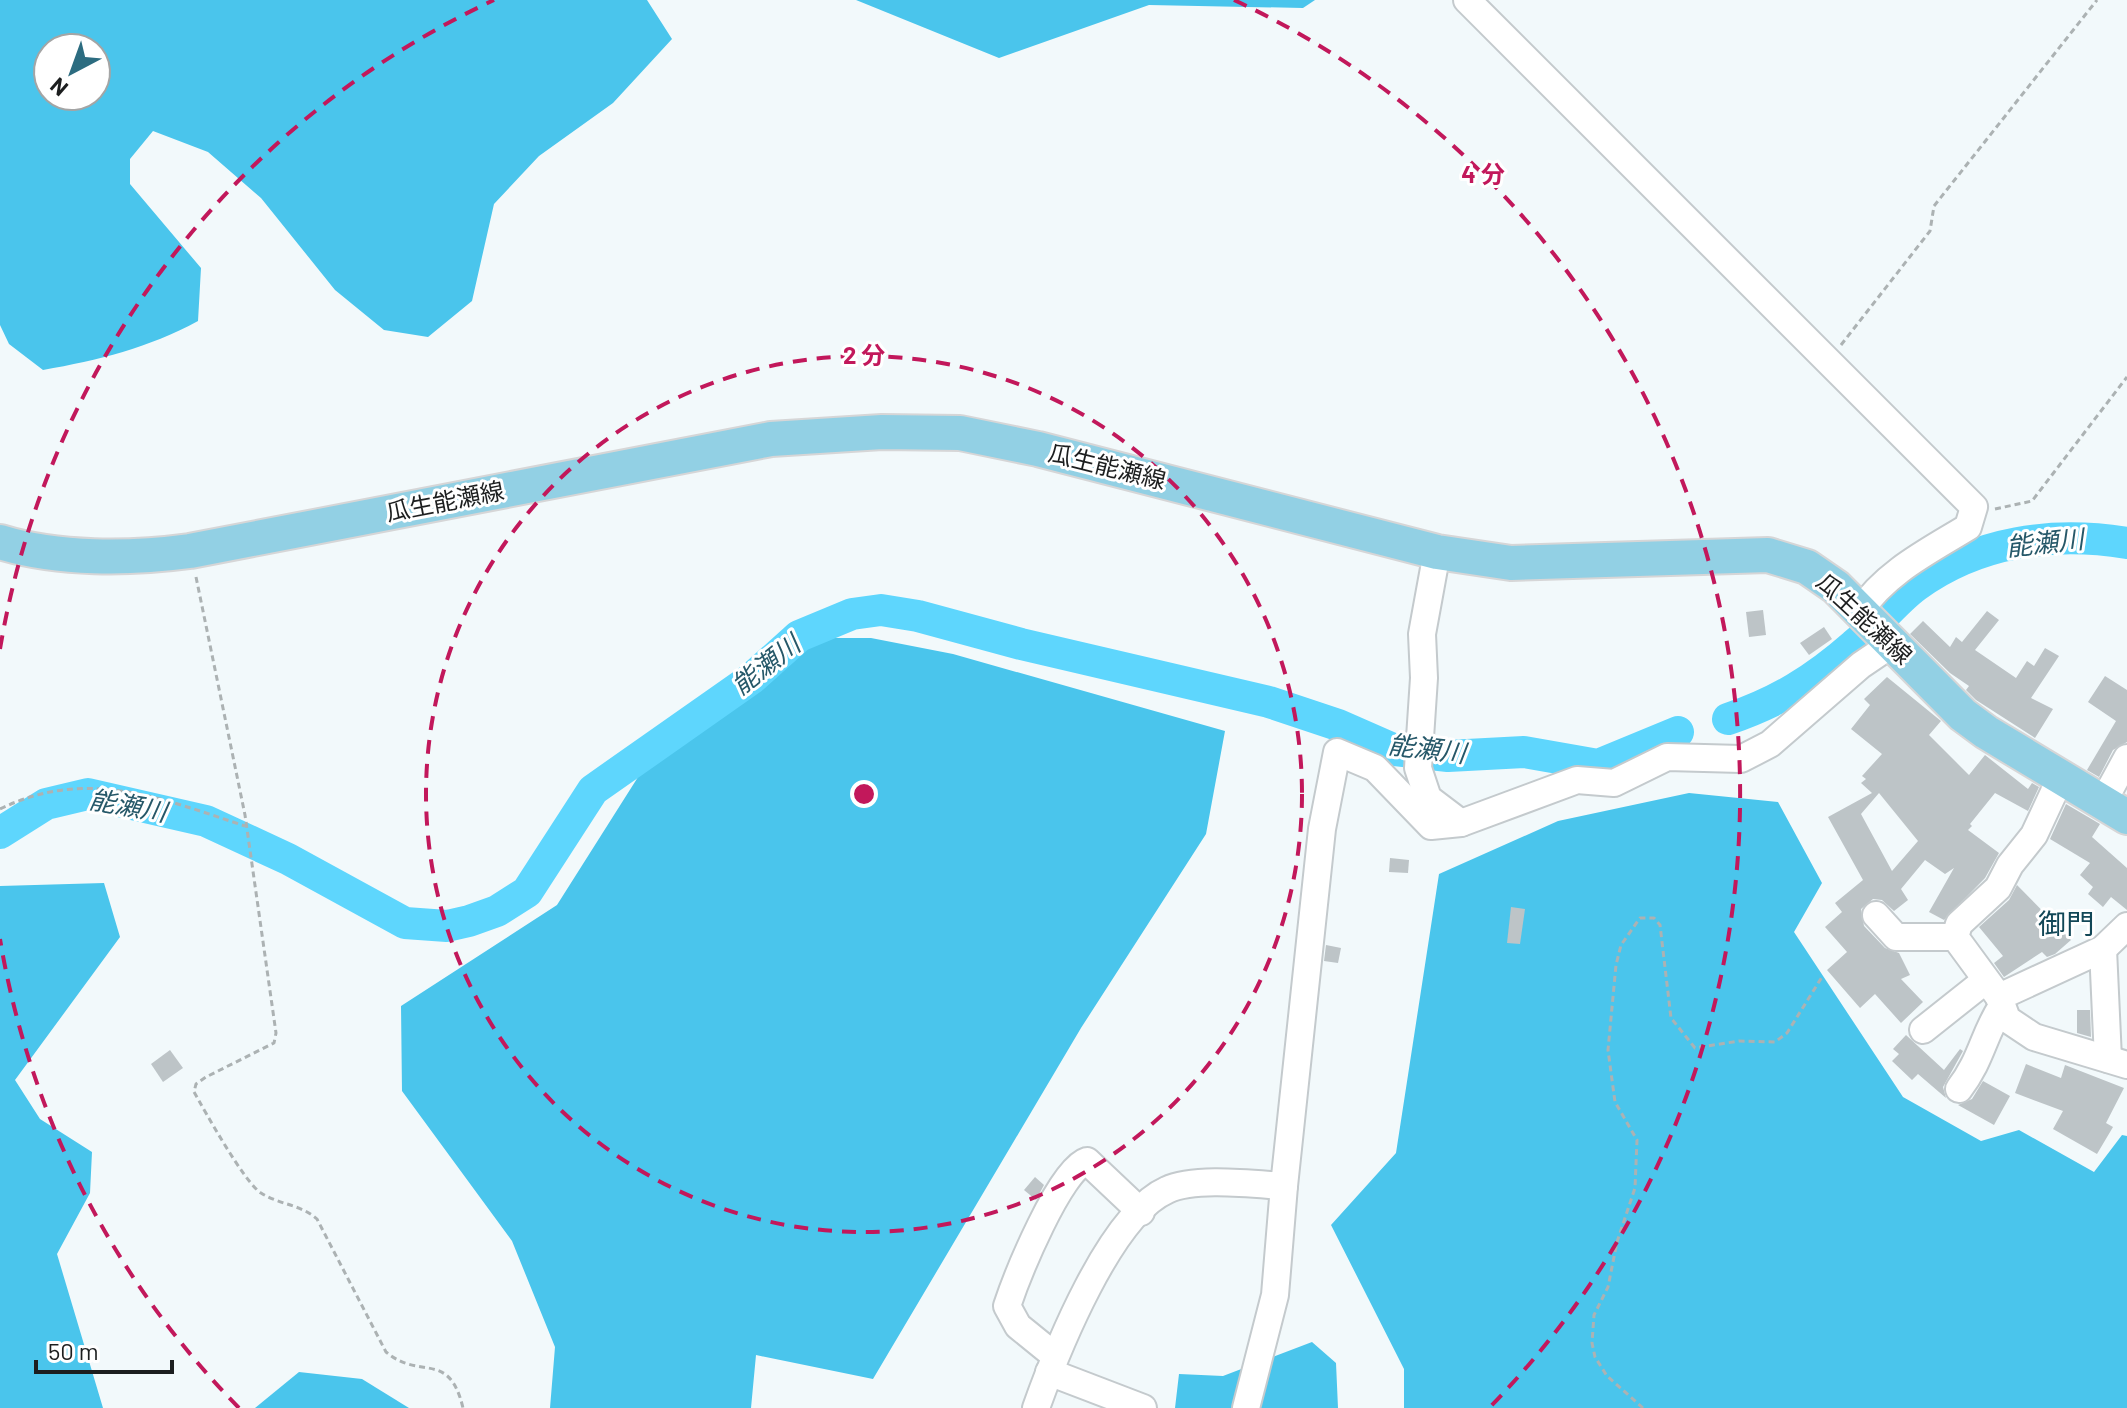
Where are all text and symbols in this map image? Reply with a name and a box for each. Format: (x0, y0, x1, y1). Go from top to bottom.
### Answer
north arrow (32, 32, 112, 112)
text: N (44, 73, 72, 102)
text: 4 分 (1461, 159, 1505, 188)
text: 2 分 (843, 340, 885, 369)
street label: 瓜生能瀬線 (1046, 437, 1169, 494)
street label: 瓜生能瀬線 (383, 475, 506, 526)
water label: 能瀬川 (2004, 522, 2088, 561)
street label: 瓜生能瀬線 (1811, 566, 1919, 669)
water label: 能瀬川 (725, 626, 808, 700)
water label: 能瀬川 (1387, 727, 1471, 768)
centre of rings (850, 780, 878, 808)
water label: 能瀬川 (87, 782, 172, 827)
district label: 御門 (2038, 906, 2094, 940)
scale bar (36, 1324, 172, 1374)
text: 50 m (48, 1336, 99, 1365)

